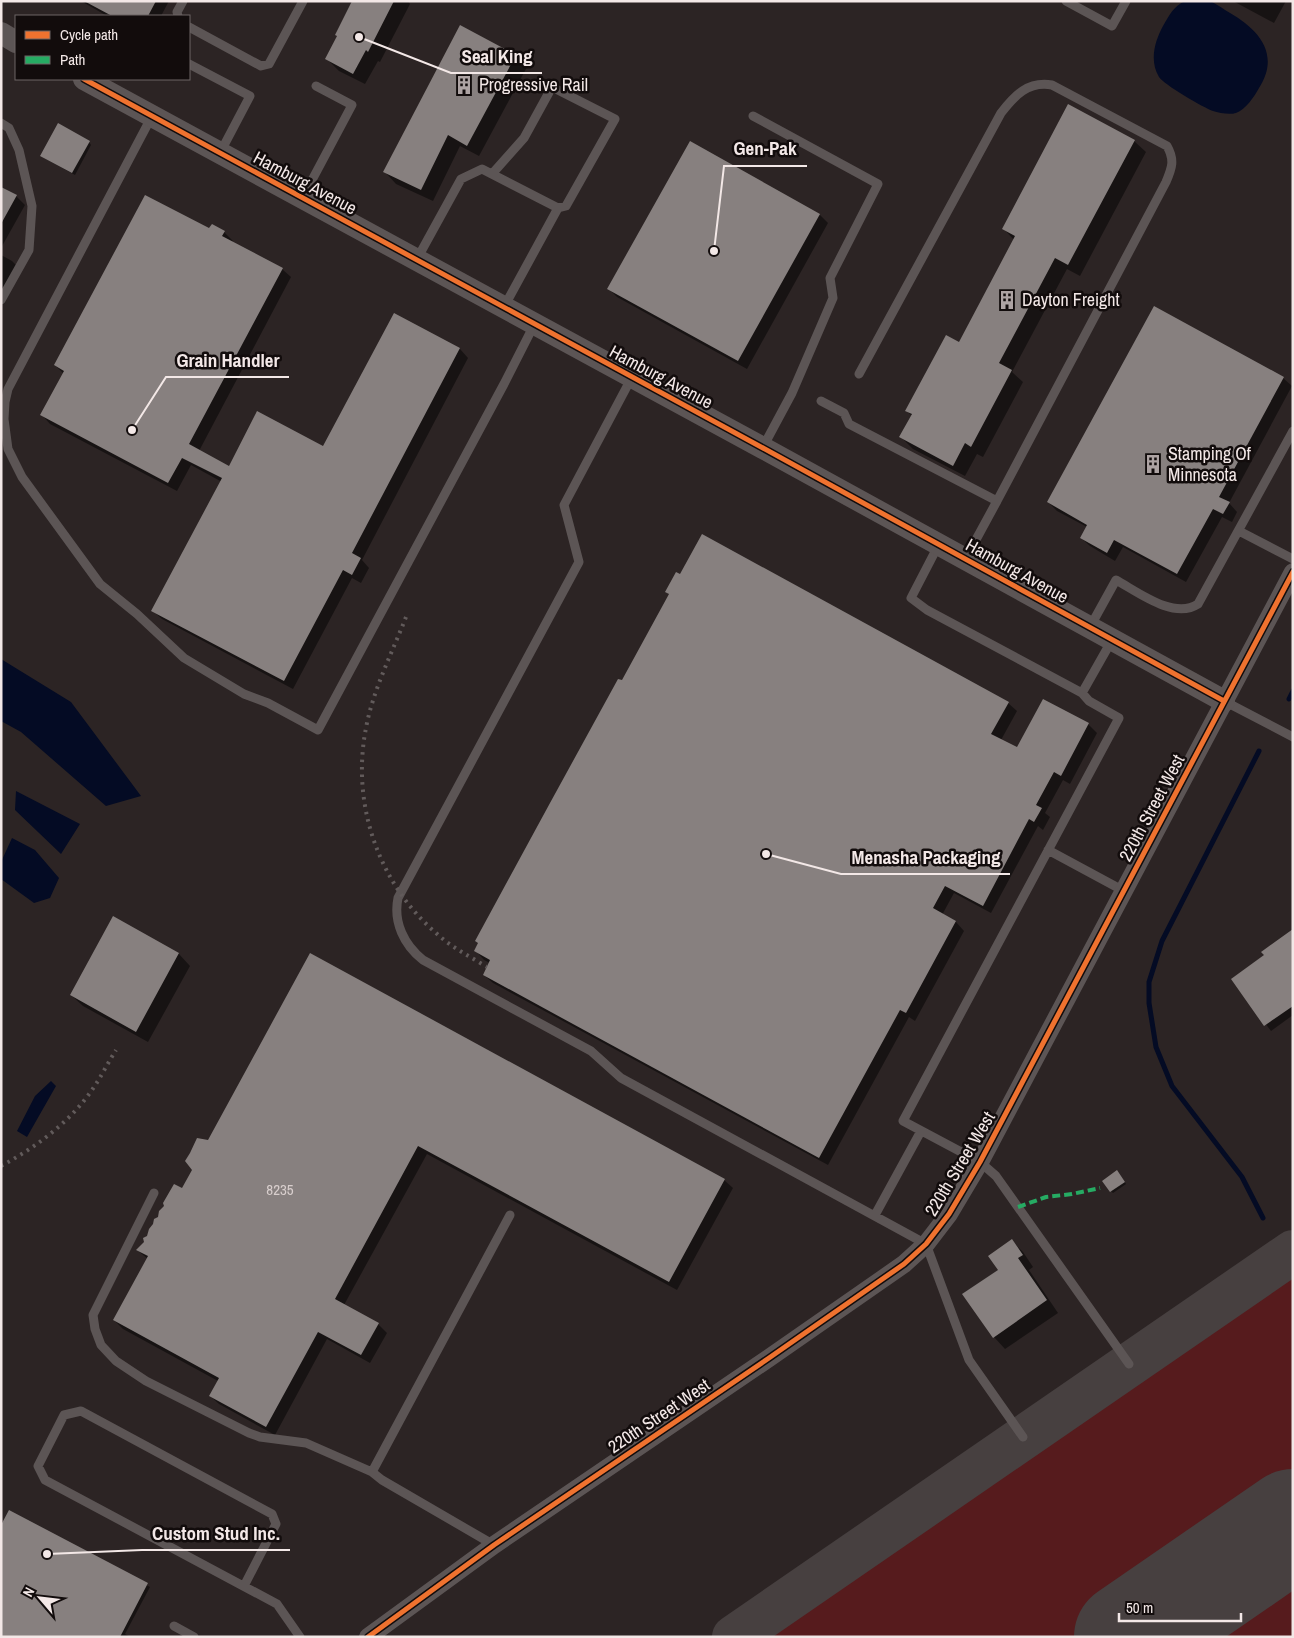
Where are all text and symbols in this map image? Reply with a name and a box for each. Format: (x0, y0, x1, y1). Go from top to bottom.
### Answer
legend (15, 15, 190, 80)
text: Cycle path (60, 24, 118, 45)
callout: Seal King (451, 39, 542, 73)
text: Seal King (461, 43, 533, 69)
text: Path (60, 49, 85, 70)
place label: Progressive Rail (479, 72, 588, 97)
building icon: Progressive Rail (453, 74, 475, 96)
callout: Gen-Pak (724, 132, 807, 166)
text: Gen-Pak (733, 135, 797, 161)
street label: Hamburg Avenue (249, 145, 361, 220)
place label: Dayton Freight (1022, 287, 1120, 312)
building icon: Dayton Freight (996, 289, 1018, 311)
street label: Hamburg Avenue (605, 339, 717, 414)
callout: Grain Handler (166, 343, 289, 377)
text: Grain Handler (176, 347, 280, 373)
place label: Stamping Of Minnesota (1168, 441, 1252, 487)
building icon: Stamping Of Minnesota (1142, 453, 1164, 475)
street label: Hamburg Avenue (961, 532, 1073, 609)
street label: 220th Street West (1113, 750, 1190, 866)
callout: Menasha Packaging (841, 840, 1010, 874)
text: Menasha Packaging (852, 844, 1001, 870)
street label: 220th Street West (918, 1107, 1001, 1221)
house number: 8235 (266, 1179, 294, 1200)
street label: 220th Street West (603, 1372, 715, 1459)
callout: Custom Stud Inc. (142, 1516, 290, 1550)
text: Custom Stud Inc. (152, 1520, 280, 1546)
north arrow (15, 1573, 65, 1623)
text: N (19, 1584, 38, 1600)
scale bar (1119, 1590, 1242, 1622)
text: 50 m (1126, 1597, 1153, 1618)

